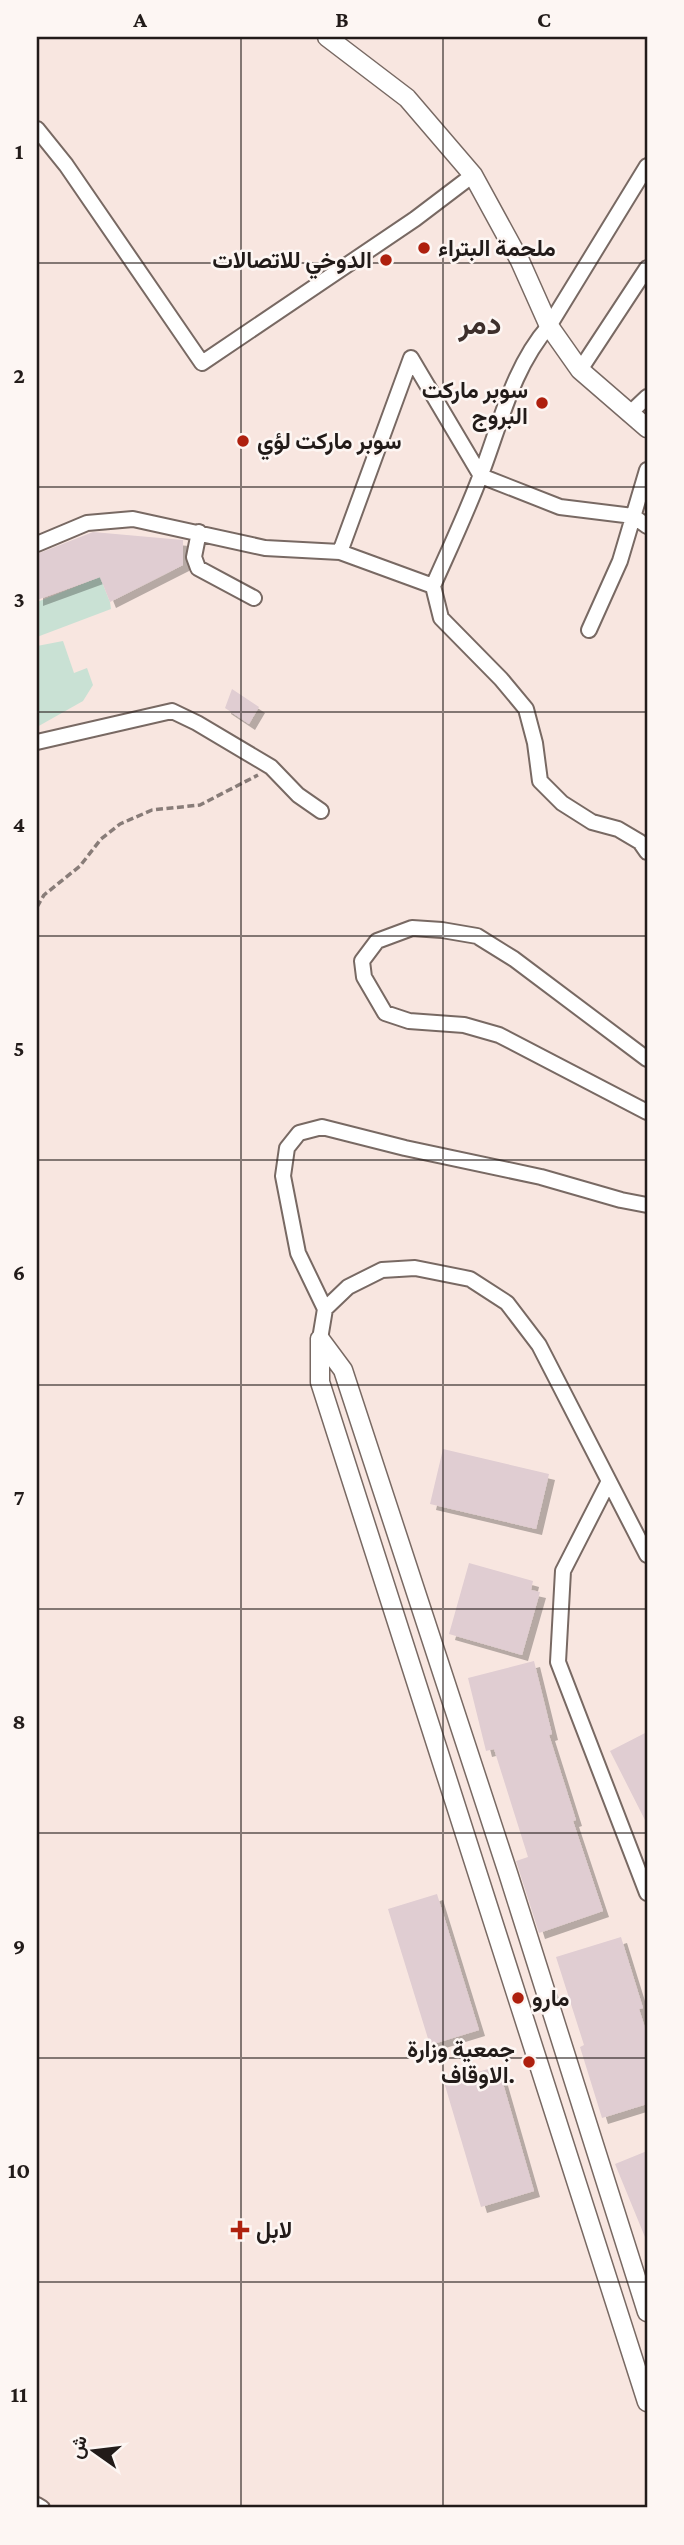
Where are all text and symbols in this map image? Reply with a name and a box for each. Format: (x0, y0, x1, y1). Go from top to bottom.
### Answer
text: A (132, 6, 147, 32)
text: B (335, 6, 349, 32)
text: C (537, 6, 551, 32)
text: 1 (15, 138, 24, 164)
place label: ملحمة البتراء (438, 235, 556, 263)
marker: ملحمة البتراء (416, 240, 432, 256)
place label: الدوخي للاتصالات (212, 247, 372, 280)
marker: الدوخي للاتصالات (378, 252, 394, 268)
district label: دمر (457, 307, 502, 342)
text: 2 (13, 362, 25, 388)
place label: سوبر ماركت البروج (422, 377, 528, 432)
marker: سوبر ماركت البروج (534, 395, 550, 411)
place label: سوبر ماركت لؤي (257, 428, 402, 460)
marker: سوبر ماركت لؤي (235, 433, 251, 449)
text: 3 (13, 586, 25, 612)
text: 4 (13, 811, 25, 837)
text: 5 (13, 1035, 25, 1061)
text: 6 (13, 1259, 25, 1285)
text: 7 (13, 1484, 25, 1510)
text: 8 (12, 1708, 26, 1734)
text: 9 (13, 1933, 25, 1959)
place label: مارو (532, 1985, 570, 2013)
marker: مارو (510, 1990, 526, 2006)
place label: جمعية وزارة الاوقاف. (407, 2036, 515, 2090)
marker: جمعية وزارة الاوقاف. (521, 2054, 537, 2070)
text: 10 (8, 2157, 30, 2183)
place label: لابل (256, 2217, 292, 2244)
marker: لابل (230, 2220, 250, 2240)
text: 11 (10, 2381, 28, 2407)
north arrow (60, 2416, 130, 2486)
text: ش (65, 2433, 92, 2461)

